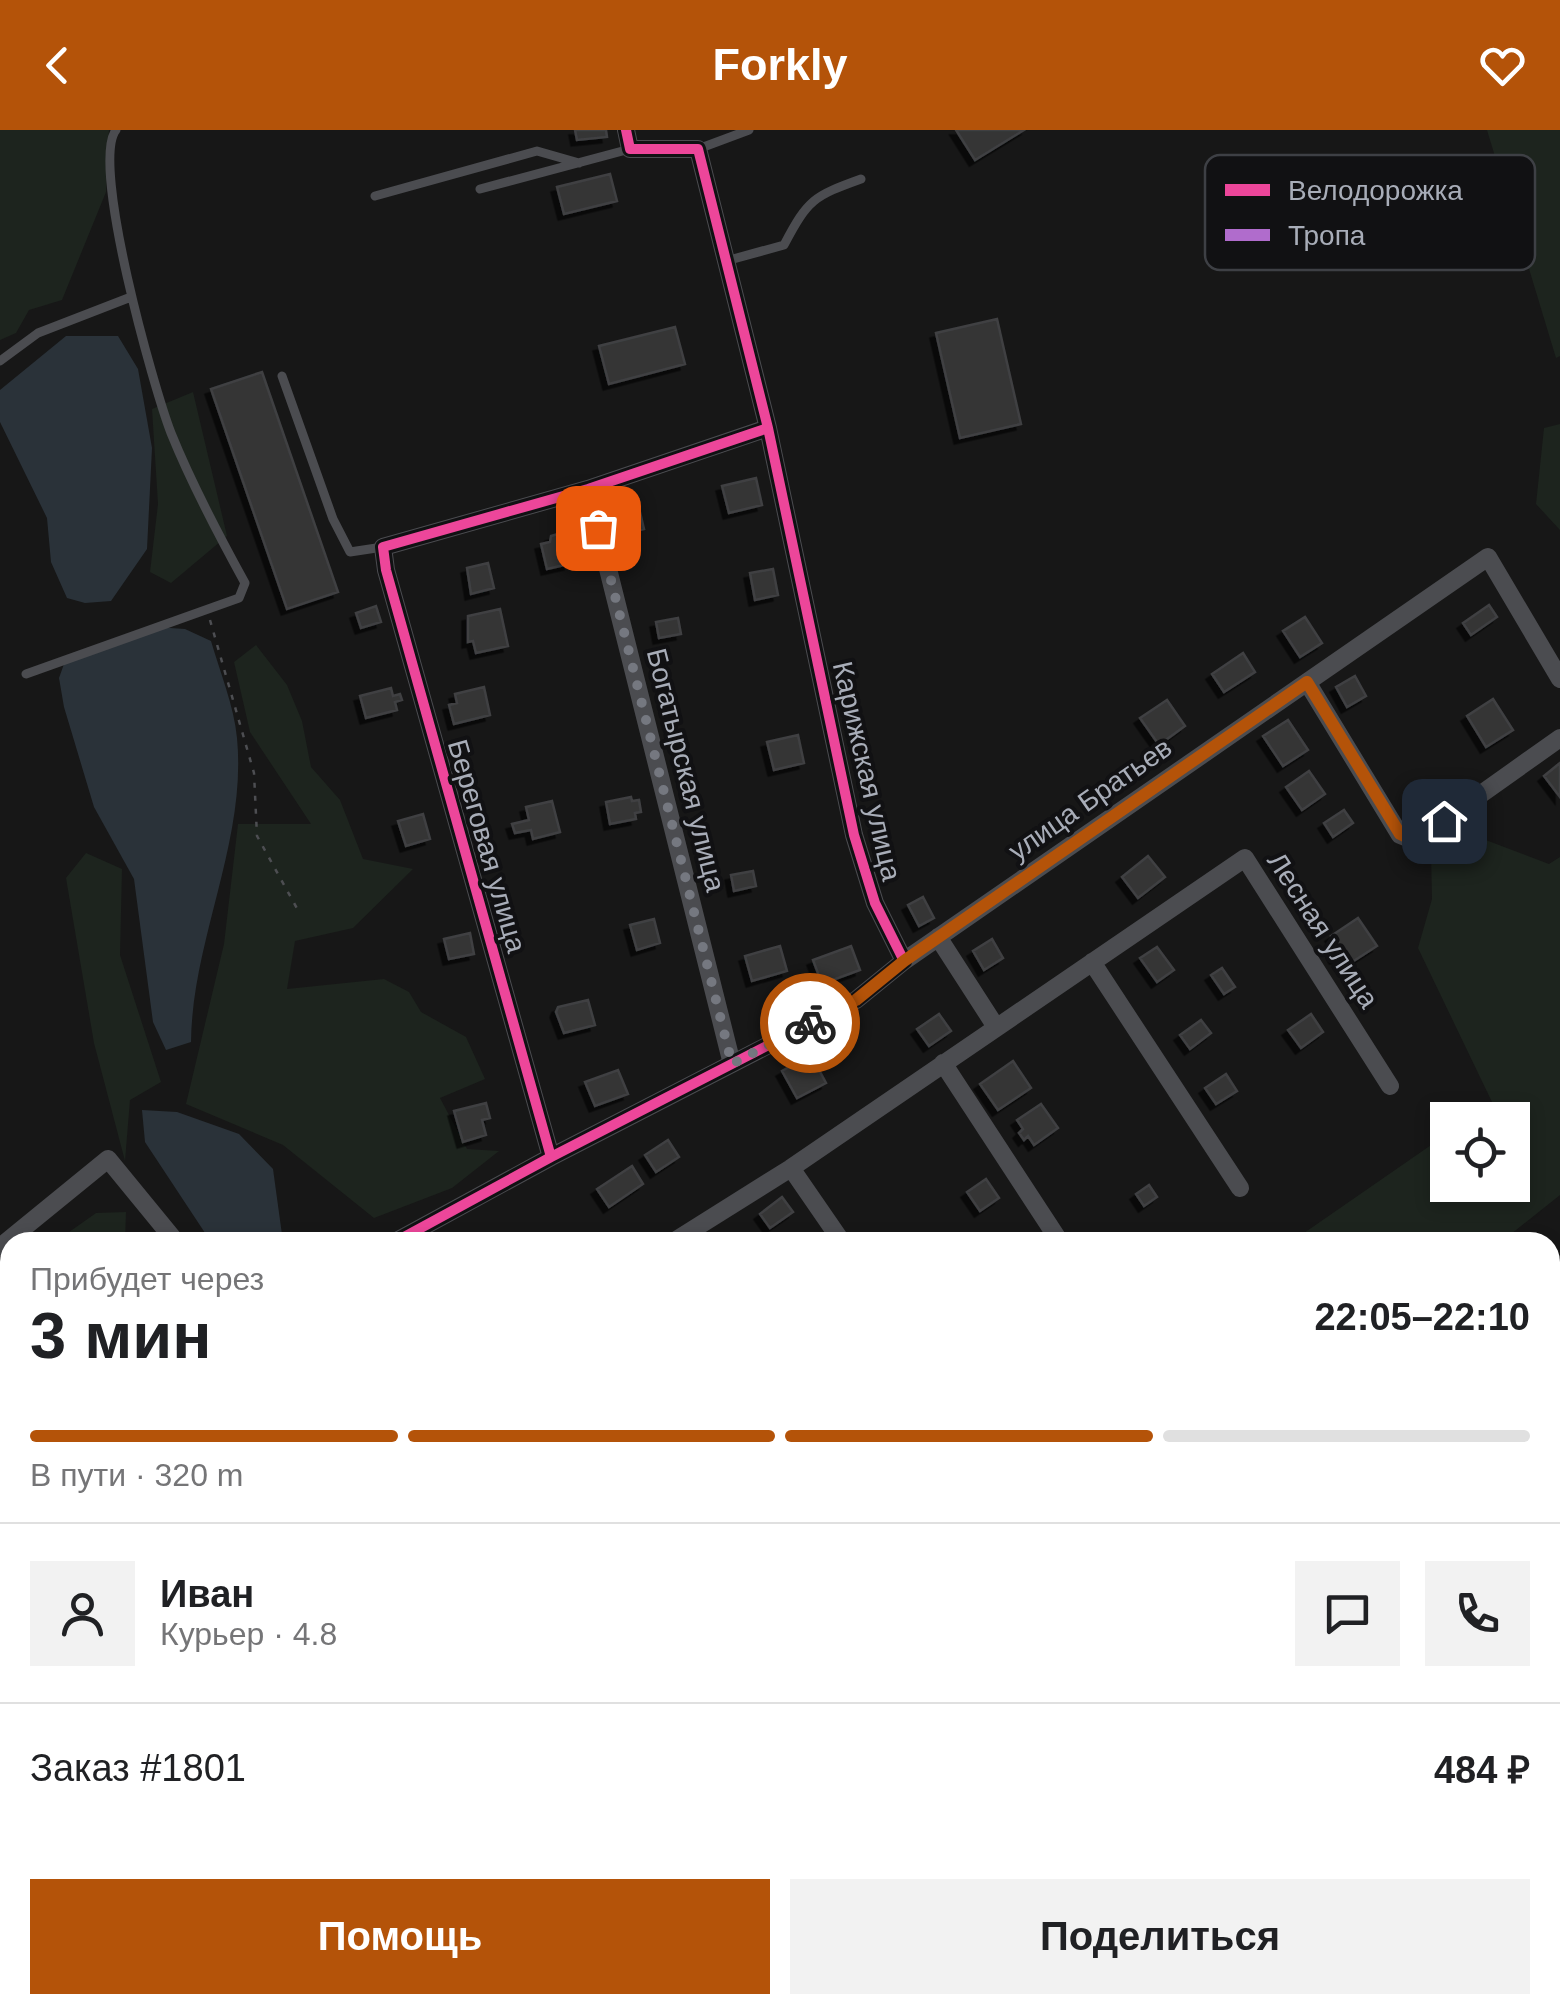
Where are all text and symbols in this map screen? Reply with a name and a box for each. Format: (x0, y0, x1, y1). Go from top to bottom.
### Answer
icon: back (30, 38, 85, 93)
icon: heart (1475, 38, 1530, 93)
text: Forkly (712, 39, 848, 90)
legend (1205, 155, 1535, 270)
text: Велодорожка (1288, 175, 1463, 206)
text: Тропа (1288, 220, 1366, 251)
pin (556, 486, 641, 571)
icon: bag (571, 501, 626, 556)
street label: Богатырская улица (641, 645, 731, 895)
street label: Карижская улица (827, 658, 907, 884)
street label: улица Братьев (1003, 731, 1177, 867)
street label: Береговая улица (442, 736, 532, 957)
pin (1402, 779, 1487, 864)
icon: home (1417, 794, 1472, 849)
street label: Лесная улица (1261, 847, 1385, 1014)
courier (760, 973, 860, 1073)
icon: bike (783, 996, 838, 1051)
map controls (1430, 1102, 1530, 1202)
button: locate (1430, 1102, 1530, 1202)
text: Прибудет через (30, 1261, 264, 1297)
text: 22:05–22:10 (1314, 1296, 1530, 1338)
text: 3 мин (30, 1299, 212, 1372)
text: В пути · 320 m (30, 1457, 243, 1493)
button: person (30, 1561, 135, 1666)
button: chat (1295, 1561, 1400, 1666)
button: phone (1425, 1561, 1530, 1666)
text: Иван (160, 1573, 254, 1615)
text: Курьер · 4.8 (160, 1616, 337, 1652)
text: Заказ #1801 (30, 1747, 246, 1789)
text: 484 ₽ (1434, 1749, 1530, 1791)
button: Помощь (30, 1879, 770, 1994)
button: Поделиться (790, 1879, 1530, 1994)

